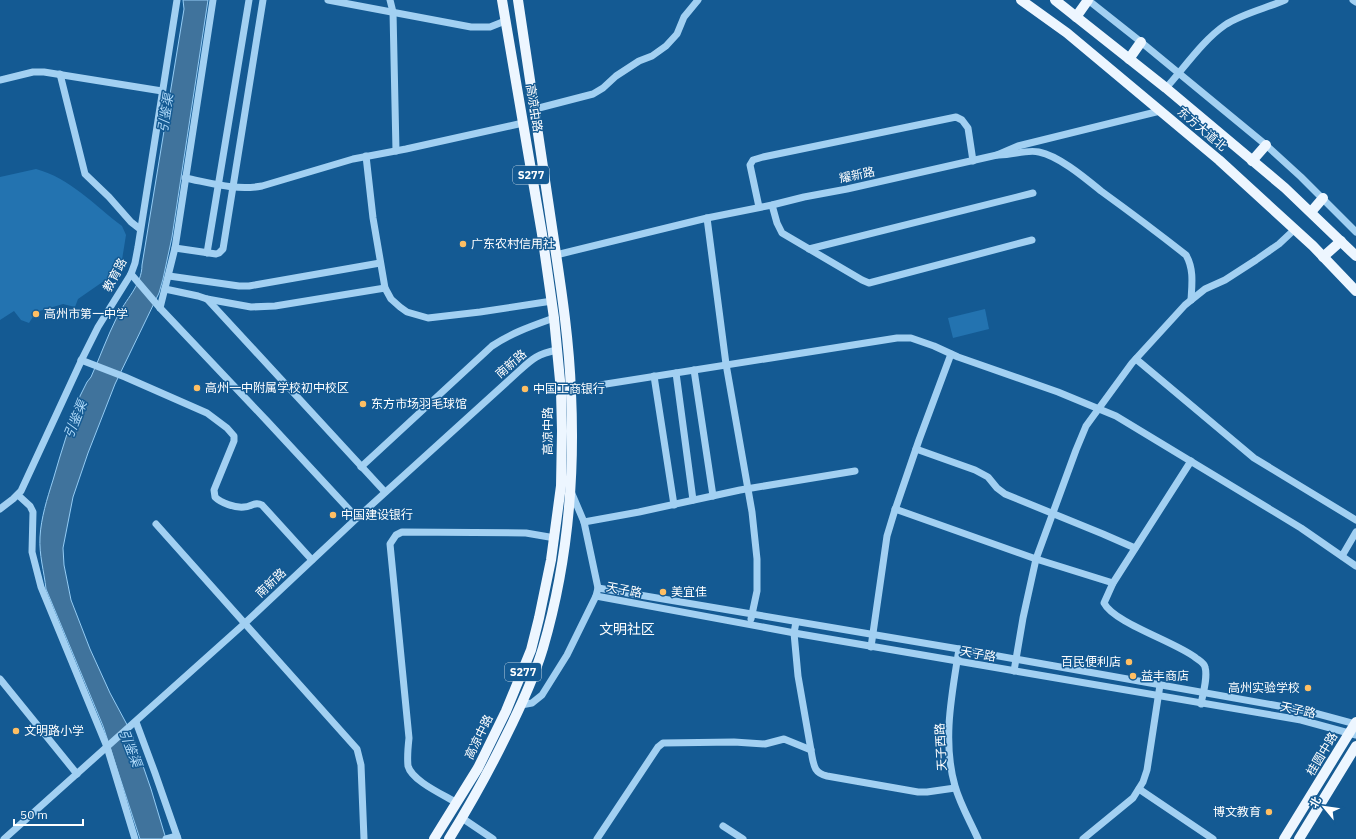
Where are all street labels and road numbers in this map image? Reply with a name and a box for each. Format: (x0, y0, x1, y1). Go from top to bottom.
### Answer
street label: 高凉中路 (523, 83, 546, 133)
street label: 东方大道北 (1175, 104, 1230, 154)
street label: 耀新路 (838, 163, 876, 186)
road number: S277 (513, 166, 549, 184)
street label: 教育路 (99, 255, 130, 294)
street label: 南新路 (492, 346, 529, 381)
street label: 高凉中路 (540, 407, 555, 455)
street label: 南新路 (252, 565, 289, 600)
street label: 天子路 (605, 579, 643, 600)
street label: 天子路 (959, 643, 997, 664)
road number: S277 (505, 663, 541, 681)
street label: 天子路 (1279, 698, 1317, 721)
street label: 高凉中路 (461, 712, 496, 762)
street label: 天子西路 (932, 723, 949, 771)
street label: 桂圆中路 (1303, 729, 1340, 778)

